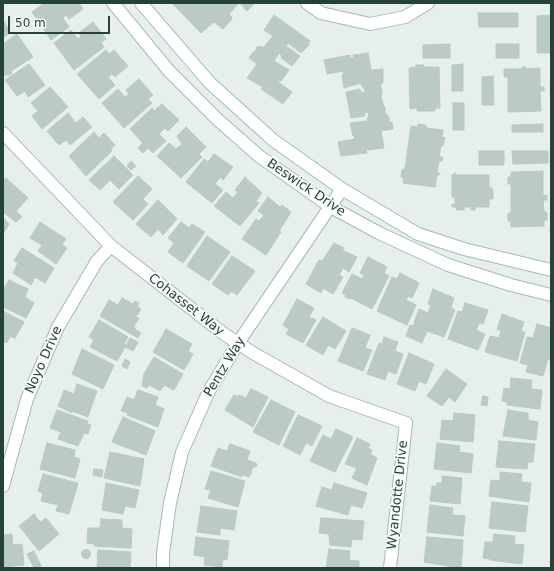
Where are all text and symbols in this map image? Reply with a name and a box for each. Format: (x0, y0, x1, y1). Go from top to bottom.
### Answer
scale bar (10, 8, 112, 34)
text: 50 m (15, 16, 46, 30)
street label: Beswick Drive (264, 156, 348, 220)
street label: Cohasset Way (145, 271, 227, 339)
street label: Noyo Drive (22, 324, 66, 396)
street label: Pentz Way (201, 334, 249, 400)
street label: Wyandotte Drive (385, 440, 411, 550)

